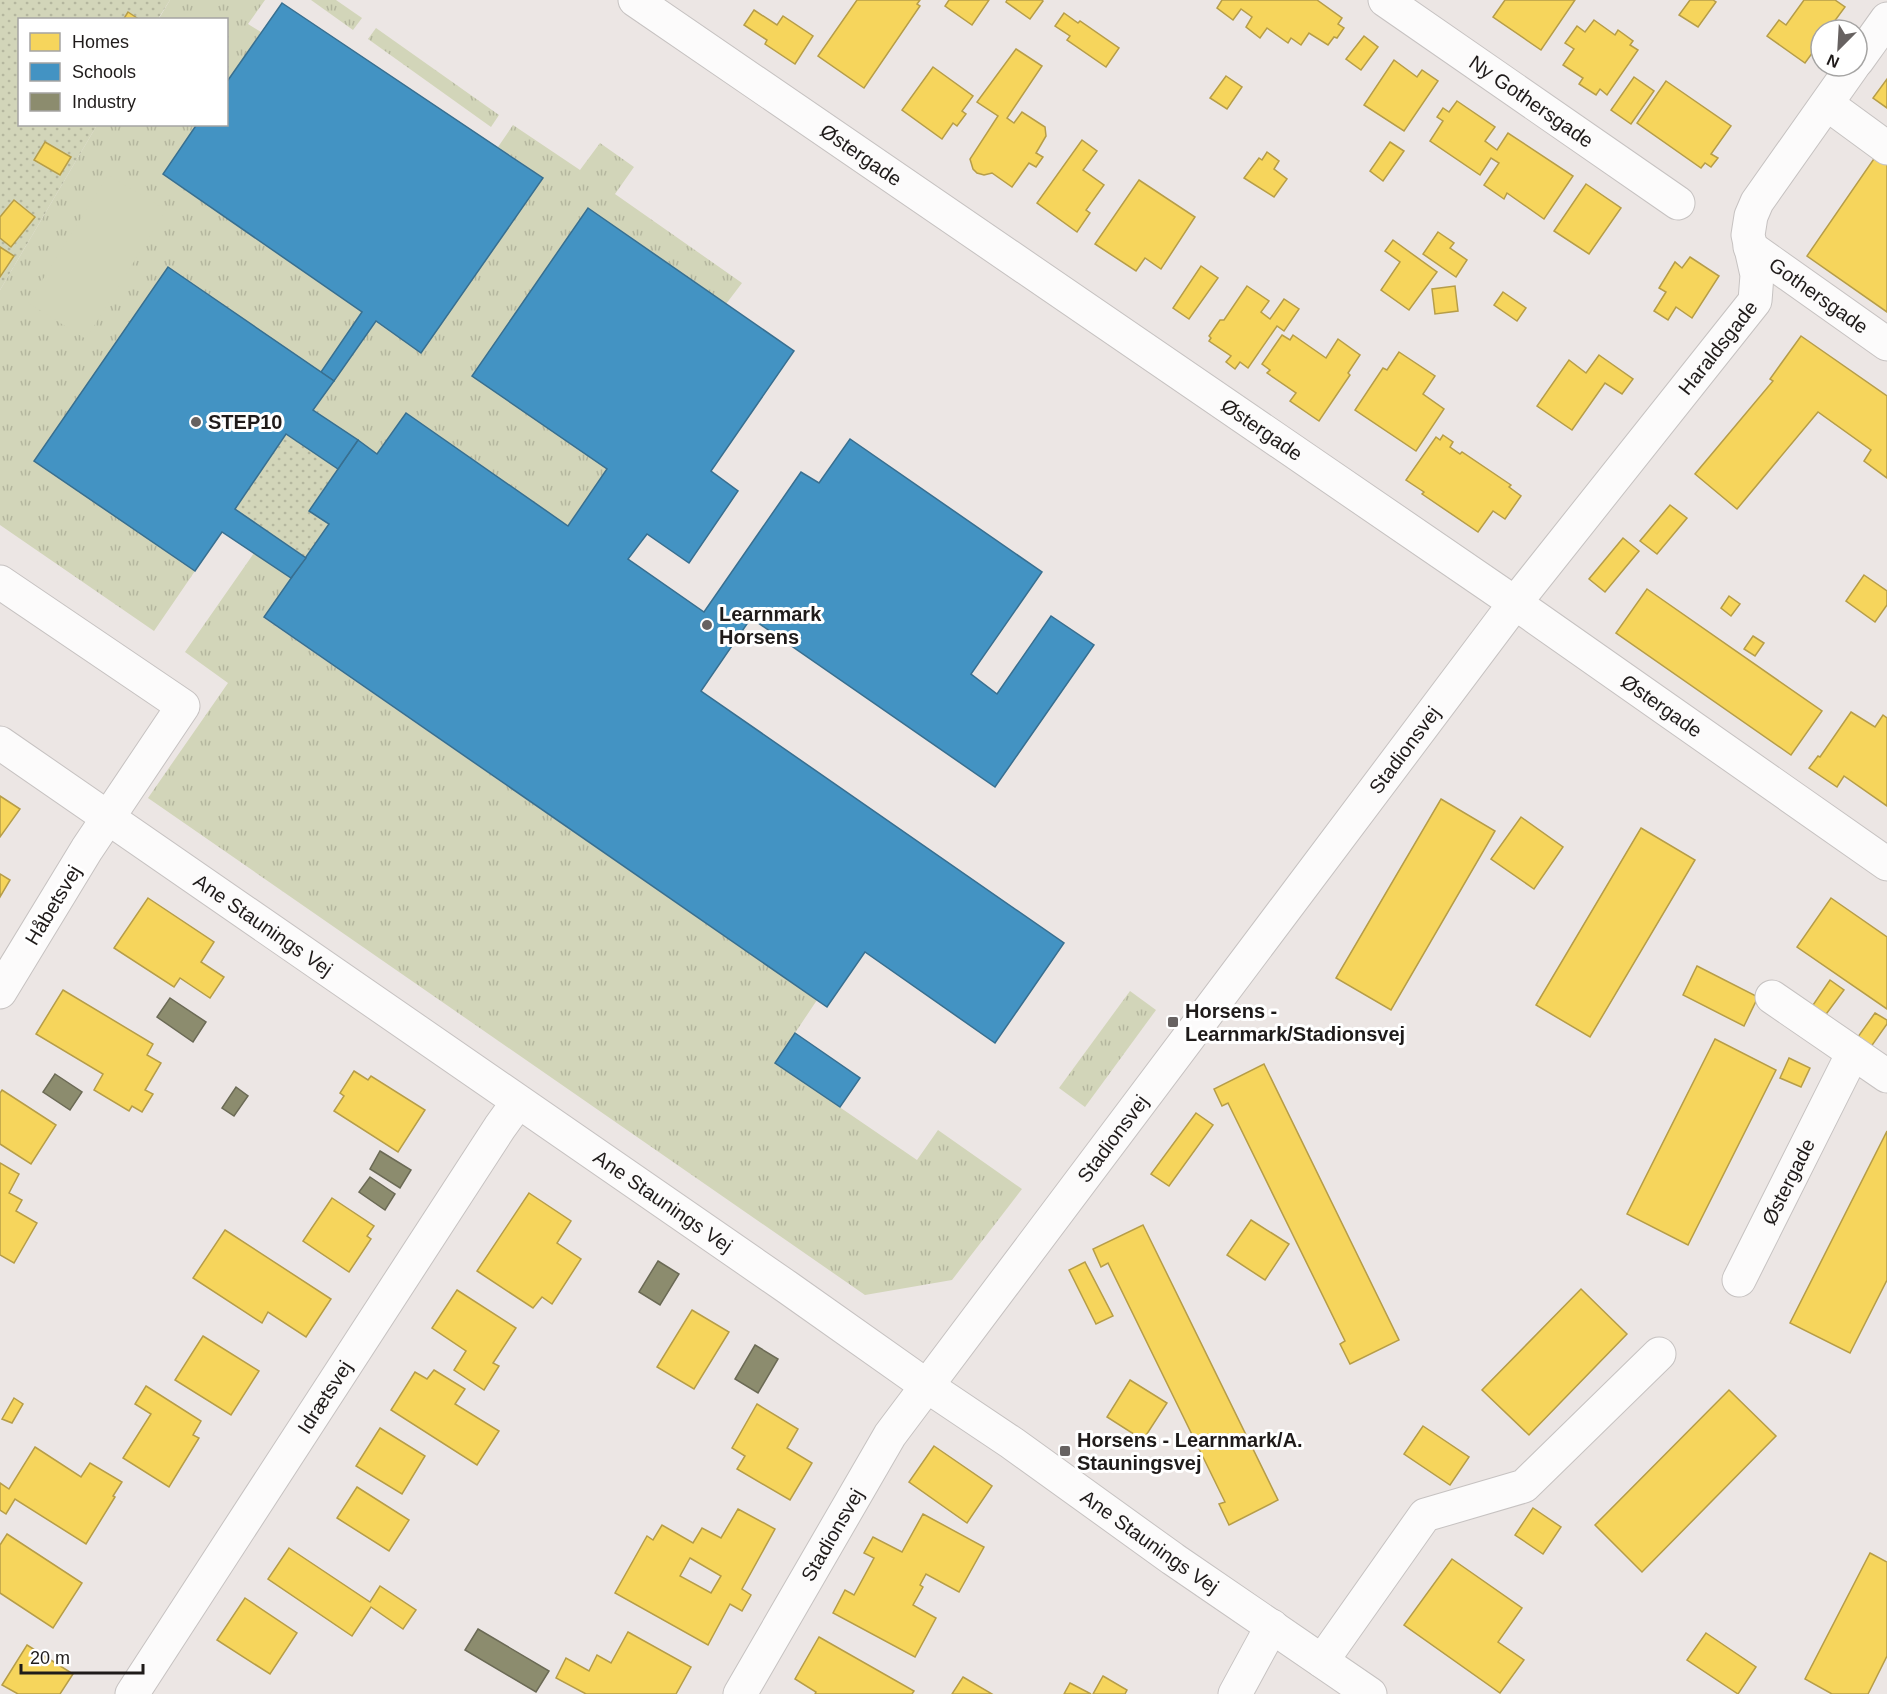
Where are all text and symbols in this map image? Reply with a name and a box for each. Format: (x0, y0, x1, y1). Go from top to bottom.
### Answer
legend (18, 18, 228, 126)
north arrow (1809, 18, 1869, 78)
text: Homes (72, 32, 129, 52)
street label: Ny Gothersgade (1465, 51, 1597, 152)
text: N (1824, 51, 1842, 71)
text: Schools (72, 62, 136, 82)
text: Industry (72, 92, 136, 112)
street label: Østergade (816, 119, 906, 190)
street label: Gothersgade (1765, 253, 1872, 338)
street label: Haraldsgade (1674, 296, 1762, 399)
street label: Østergade (1217, 394, 1307, 465)
place label: STEP10 (208, 411, 282, 433)
marker: STEP10 (189, 415, 203, 429)
place label: Learnmark Horsens (719, 603, 822, 648)
marker: Learnmark Horsens (700, 618, 714, 632)
street label: Østergade (1617, 670, 1706, 742)
street label: Stadionsvej (1365, 702, 1444, 798)
street label: Håbetsvej (21, 861, 85, 949)
street label: Ane Staunings Vej (190, 869, 337, 980)
place label: Horsens - Learnmark/Stadionsvej (1185, 1000, 1405, 1045)
marker: Horsens - Learnmark/Stadionsvej (1166, 1015, 1180, 1029)
street label: Stadionsvej (1073, 1091, 1153, 1187)
street label: Østergade (1758, 1135, 1819, 1228)
street label: Ane Staunings Vej (590, 1146, 737, 1257)
street label: Idrætsvej (293, 1357, 356, 1438)
place label: Horsens - Learnmark/A. Stauningsvej (1077, 1429, 1303, 1474)
marker: Horsens - Learnmark/A. Stauningsvej (1058, 1444, 1072, 1458)
street label: Stadionsvej (797, 1485, 868, 1585)
street label: Ane Staunings Vej (1077, 1485, 1223, 1598)
scale bar (21, 1637, 142, 1675)
text: 20 m (30, 1648, 70, 1668)

